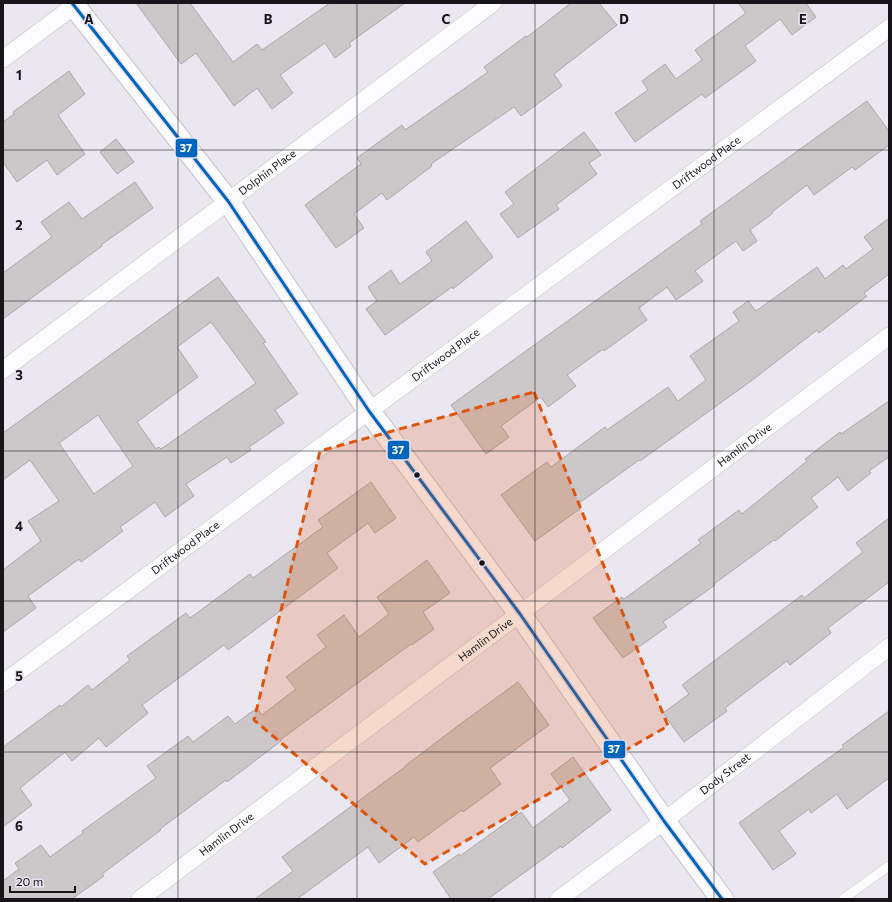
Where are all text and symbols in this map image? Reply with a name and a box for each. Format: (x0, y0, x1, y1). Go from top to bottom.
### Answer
text: A (84, 11, 94, 27)
text: B (264, 11, 273, 27)
text: C (442, 11, 451, 27)
text: D (619, 11, 629, 27)
text: E (799, 11, 807, 27)
text: 1 (16, 67, 22, 83)
street label: Driftwood Place (670, 133, 743, 191)
line badge: 37 (175, 138, 198, 158)
text: 37 (180, 141, 192, 154)
street label: Dolphin Place (236, 146, 298, 197)
text: 2 (15, 217, 23, 233)
street label: Driftwood Place (409, 325, 482, 384)
text: 3 (15, 367, 23, 383)
street label: Hamlin Drive (714, 420, 774, 469)
line badge: 37 (387, 440, 410, 460)
text: 37 (392, 443, 404, 456)
unlabelled marker (412, 470, 422, 480)
text: 4 (15, 518, 23, 534)
street label: Driftwood Place (148, 518, 222, 577)
unlabelled marker (477, 558, 487, 568)
street label: Hamlin Drive (455, 614, 515, 664)
text: 5 (15, 668, 23, 684)
line badge: 37 (603, 740, 626, 759)
text: 37 (608, 742, 620, 755)
street label: Dody Street (697, 750, 753, 797)
street label: Hamlin Drive (196, 809, 256, 858)
text: 6 (15, 818, 23, 834)
scale bar (10, 868, 75, 894)
text: 20 m (16, 874, 43, 888)

